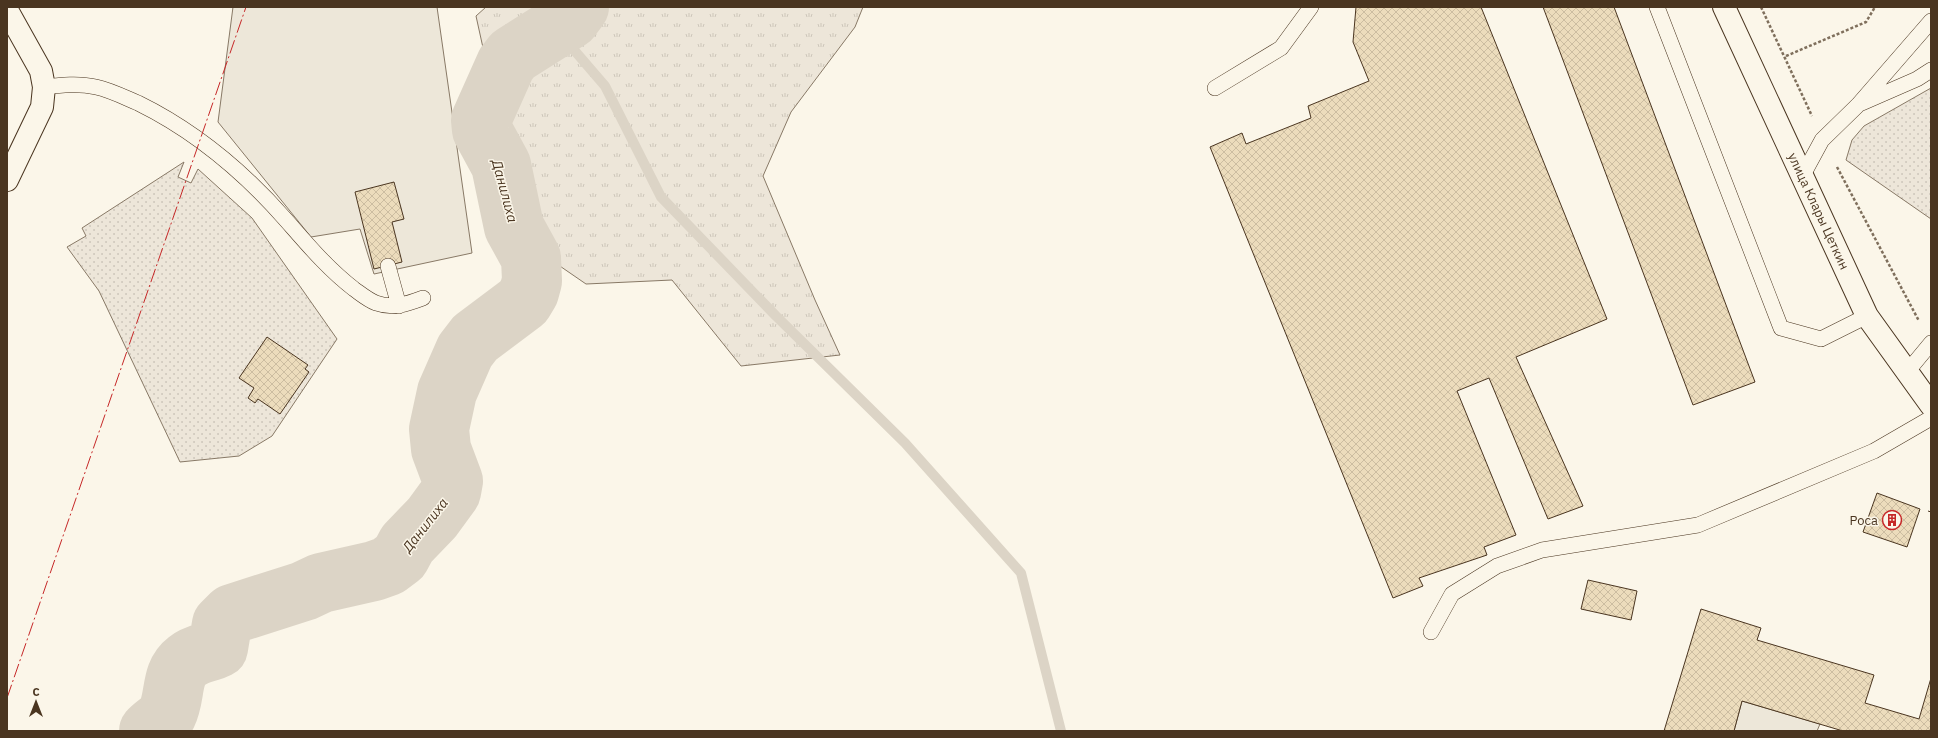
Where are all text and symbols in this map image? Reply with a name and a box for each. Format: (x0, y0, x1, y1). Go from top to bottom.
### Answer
street label: улица Клары Цеткин (1784, 150, 1853, 272)
water label: Данилиха (487, 156, 522, 224)
water label: Данилиха (397, 494, 452, 557)
building icon: Роса (1881, 509, 1903, 531)
place label: Роса (1850, 512, 1878, 529)
north arrow (16, 682, 56, 722)
text: С (32, 685, 40, 699)

